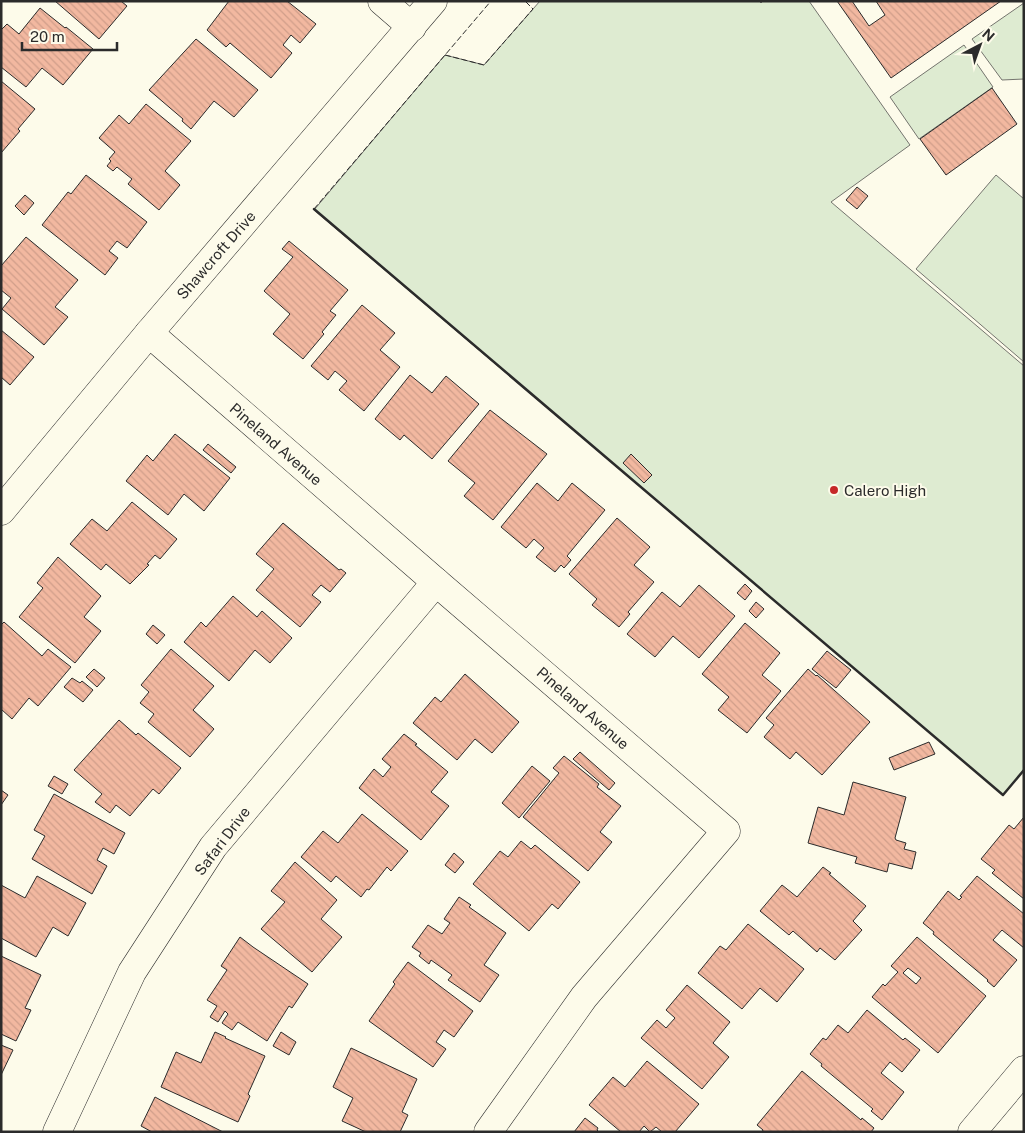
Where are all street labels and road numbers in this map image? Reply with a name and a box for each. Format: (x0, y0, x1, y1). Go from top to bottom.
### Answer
street label: Shawcroft Drive (173, 208, 259, 302)
street label: Pineland Avenue (227, 400, 325, 488)
street label: Pineland Avenue (534, 664, 632, 752)
street label: Safari Drive (191, 803, 253, 879)

